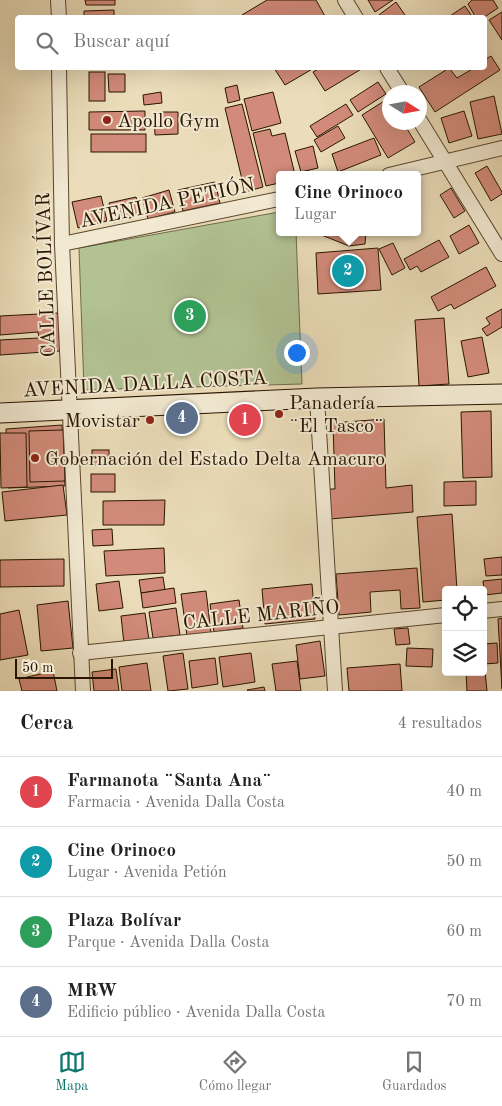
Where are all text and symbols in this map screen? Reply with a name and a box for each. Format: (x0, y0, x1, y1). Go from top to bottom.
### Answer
search box (15, 15, 487, 70)
icon: search (33, 29, 61, 57)
text: Buscar aquí (73, 33, 169, 52)
north arrow (382, 85, 427, 130)
place label: Apollo Gym (117, 112, 220, 132)
marker: Apollo Gym (101, 114, 113, 126)
popup (276, 171, 421, 236)
street label: AVENIDA PETIÓN (77, 172, 257, 232)
text: Cine Orinoco (294, 184, 403, 203)
street label: CALLE BOLÍVAR (31, 192, 60, 358)
text: Lugar (294, 207, 336, 223)
pin: 2 (332, 252, 364, 290)
pin: 3 (174, 297, 206, 335)
your location (284, 340, 310, 366)
street label: AVENIDA DALLA COSTA (22, 369, 268, 401)
place label: Panadería ¨El Tasco¨ (289, 394, 384, 437)
pin: 4 (166, 399, 198, 437)
pin: 1 (229, 401, 261, 439)
marker: Panadería ¨El Tasco¨ (273, 408, 285, 420)
place label: Movistar (64, 412, 140, 432)
marker: Movistar (144, 414, 156, 426)
place label: Gobernación del Estado Delta Amacuro (45, 450, 385, 470)
marker: Gobernación del Estado Delta Amacuro (29, 452, 41, 464)
map controls (442, 586, 487, 676)
button: locate (442, 586, 487, 631)
street label: CALLE MARIÑO (181, 594, 341, 634)
button: layers (442, 631, 487, 676)
scale bar (15, 656, 112, 679)
text: 50 m (22, 661, 53, 675)
text: Cerca (20, 713, 73, 734)
text: 4 resultados (398, 716, 482, 732)
text: Farmanota ¨Santa Ana¨ (67, 772, 272, 791)
text: 1 (31, 784, 41, 800)
text: 40 m (446, 784, 482, 800)
text: Farmacia · Avenida Dalla Costa (67, 795, 285, 811)
text: Cine Orinoco (67, 842, 176, 861)
text: 2 (31, 854, 41, 870)
text: 50 m (446, 854, 482, 870)
text: Lugar · Avenida Petión (67, 865, 227, 881)
text: Plaza Bolívar (67, 912, 181, 931)
text: 3 (31, 924, 41, 940)
text: 60 m (446, 924, 482, 940)
text: Parque · Avenida Dalla Costa (67, 935, 270, 951)
text: MRW (67, 982, 117, 1001)
text: 4 (31, 994, 41, 1010)
text: 70 m (446, 994, 482, 1010)
text: Edificio público · Avenida Dalla Costa (67, 1005, 325, 1021)
tab: Mapa (55, 1048, 88, 1095)
tab: Cómo llegar (199, 1048, 271, 1095)
tab: Guardados (382, 1048, 447, 1095)

